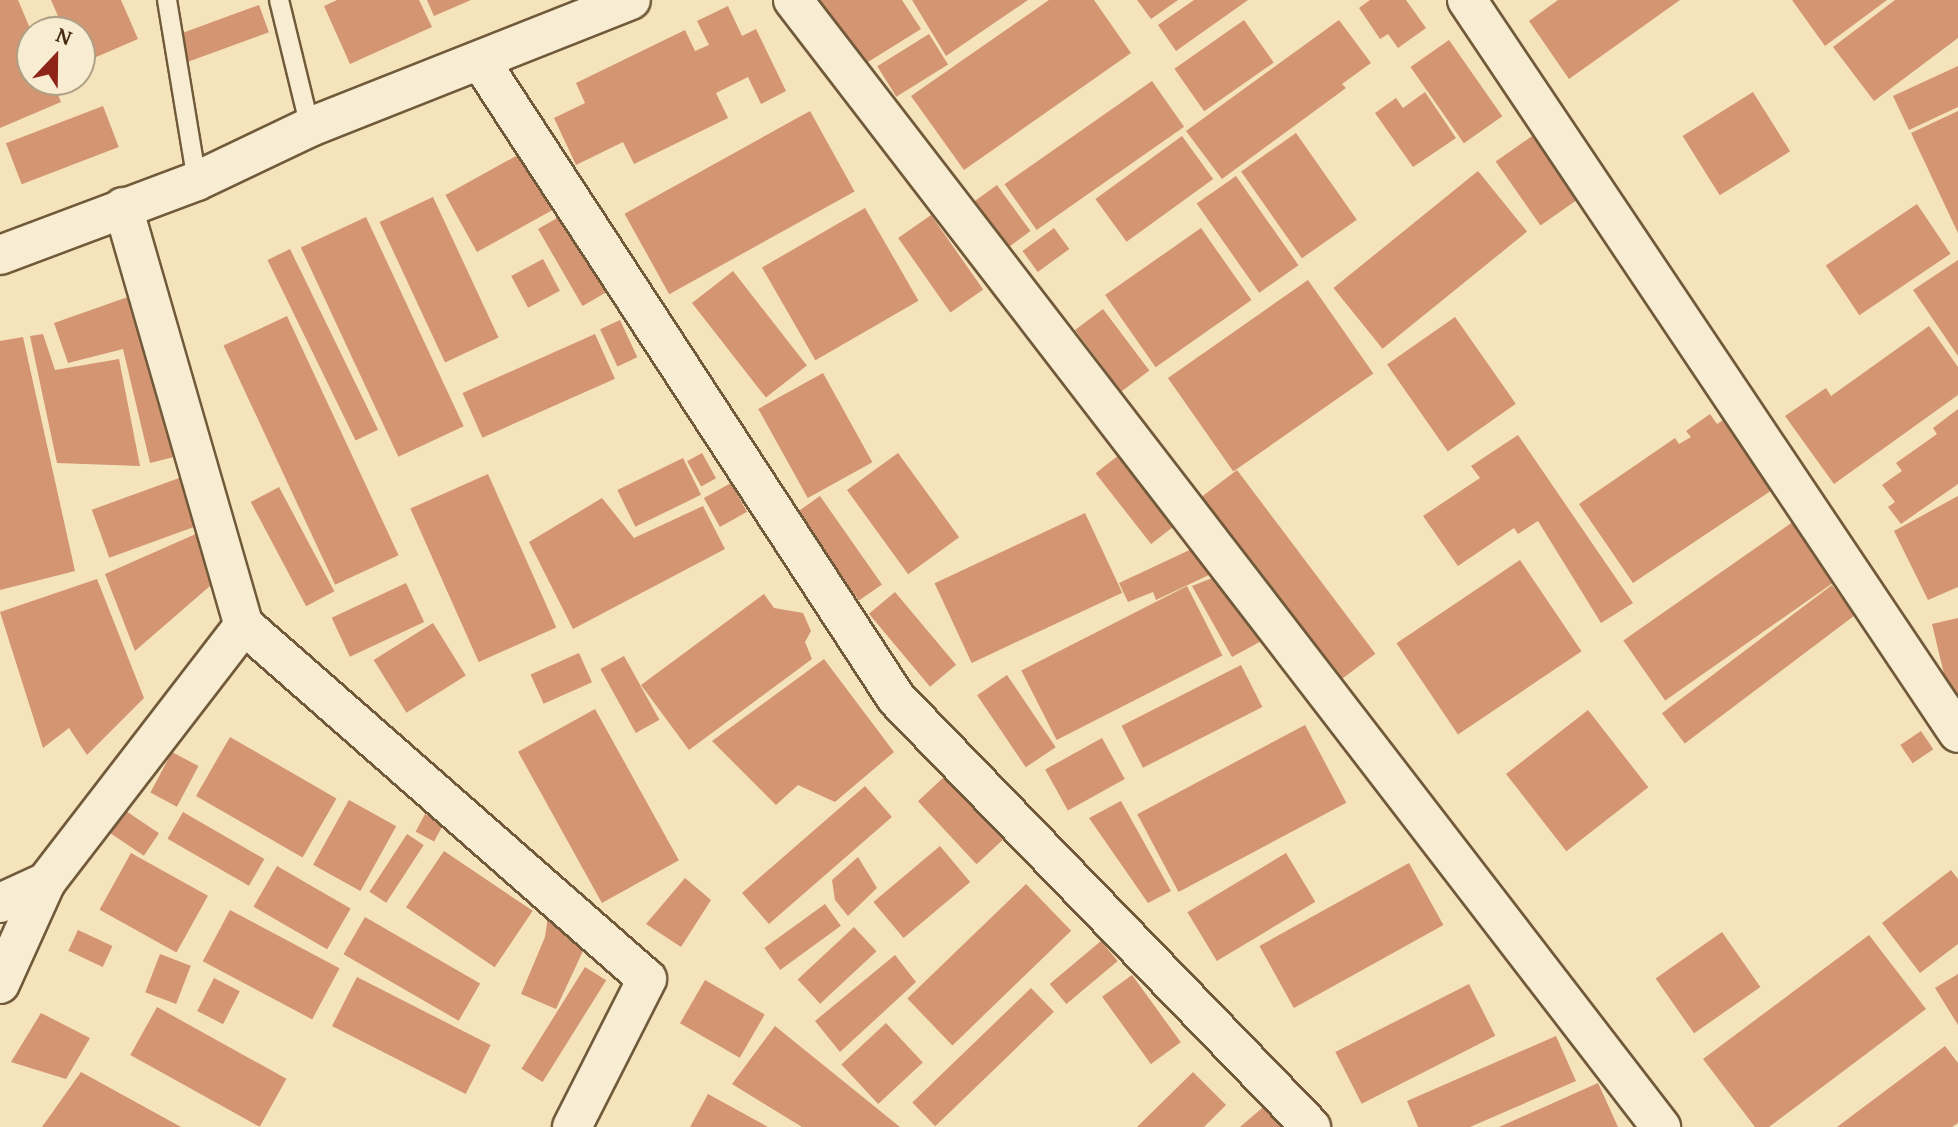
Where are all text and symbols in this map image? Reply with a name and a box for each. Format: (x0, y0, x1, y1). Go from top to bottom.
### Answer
north arrow (16, 16, 96, 96)
text: N (51, 18, 77, 53)

